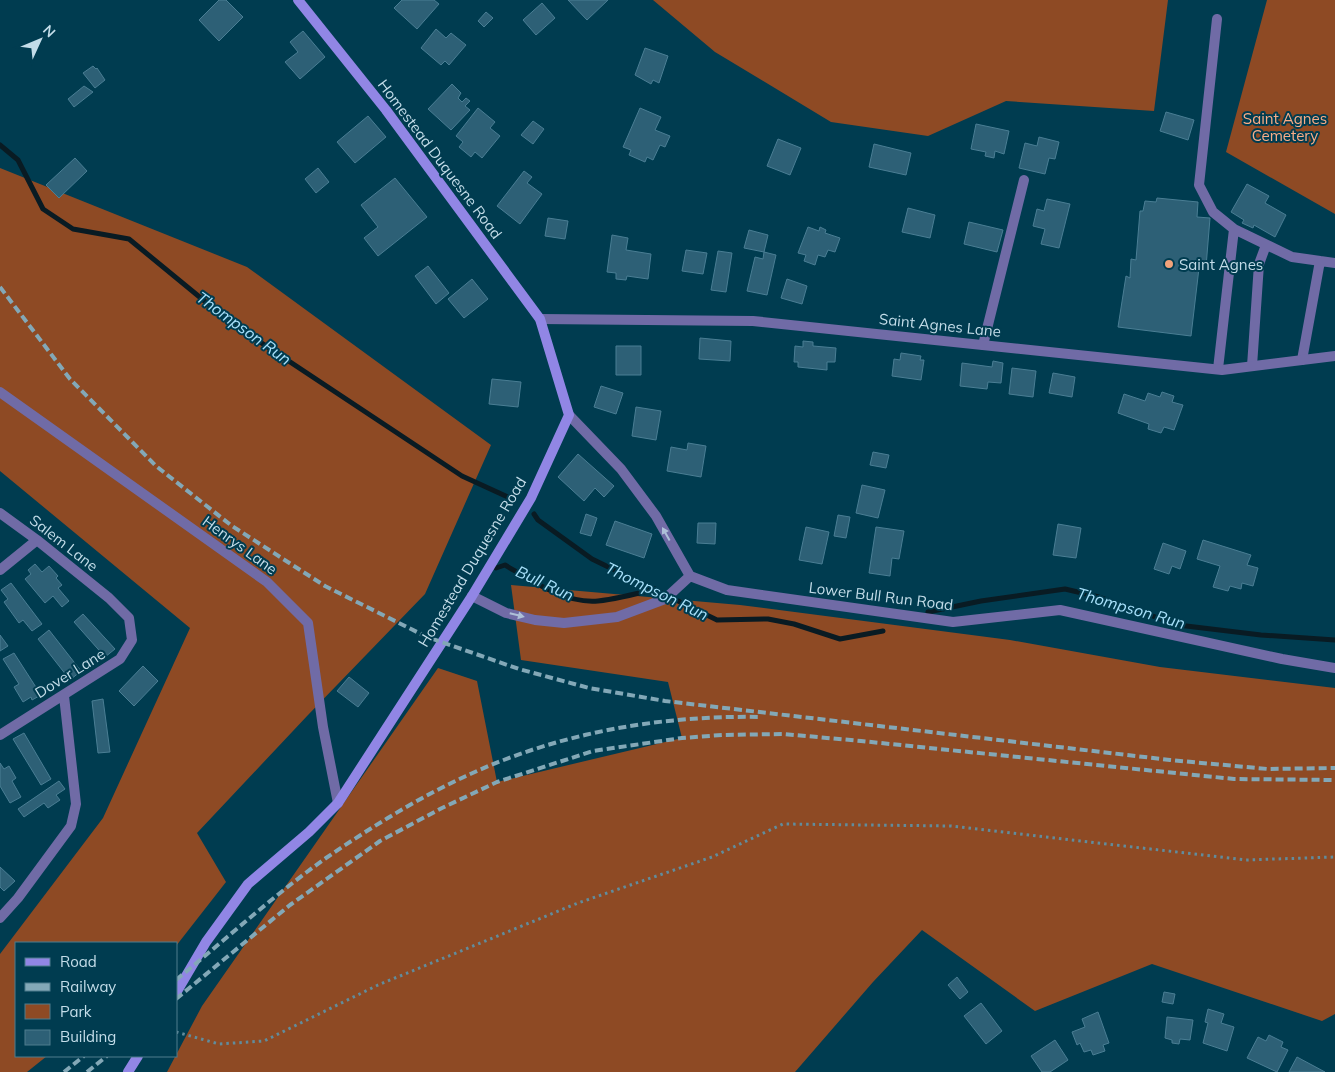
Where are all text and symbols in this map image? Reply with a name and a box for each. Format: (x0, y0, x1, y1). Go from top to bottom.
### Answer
north arrow (15, 15, 65, 65)
text: N (39, 21, 59, 41)
street label: Homestead Duquesne Road (374, 76, 506, 242)
park label: Saint Agnes Cemetery (1243, 109, 1327, 145)
place label: Saint Agnes (1179, 255, 1263, 274)
marker: Saint Agnes (1163, 258, 1175, 270)
water label: Thompson Run (193, 287, 295, 369)
street label: Saint Agnes Lane (878, 309, 1002, 341)
street label: Homestead Duquesne Road (414, 474, 530, 650)
street label: Salem Lane (26, 510, 102, 576)
street label: Henrys Lane (199, 512, 281, 578)
one-way arrow (662, 526, 670, 541)
water label: Thompson Run (602, 557, 712, 625)
water label: Bull Run (513, 561, 577, 605)
street label: Lower Bull Run Road (808, 578, 954, 614)
water label: Thompson Run (1074, 583, 1188, 633)
one-way arrow (509, 611, 524, 619)
street label: Dover Lane (31, 644, 109, 702)
legend (15, 942, 178, 1057)
text: Road (60, 952, 97, 971)
text: Railway (60, 977, 116, 996)
text: Park (60, 1002, 92, 1021)
text: Building (60, 1027, 116, 1046)

